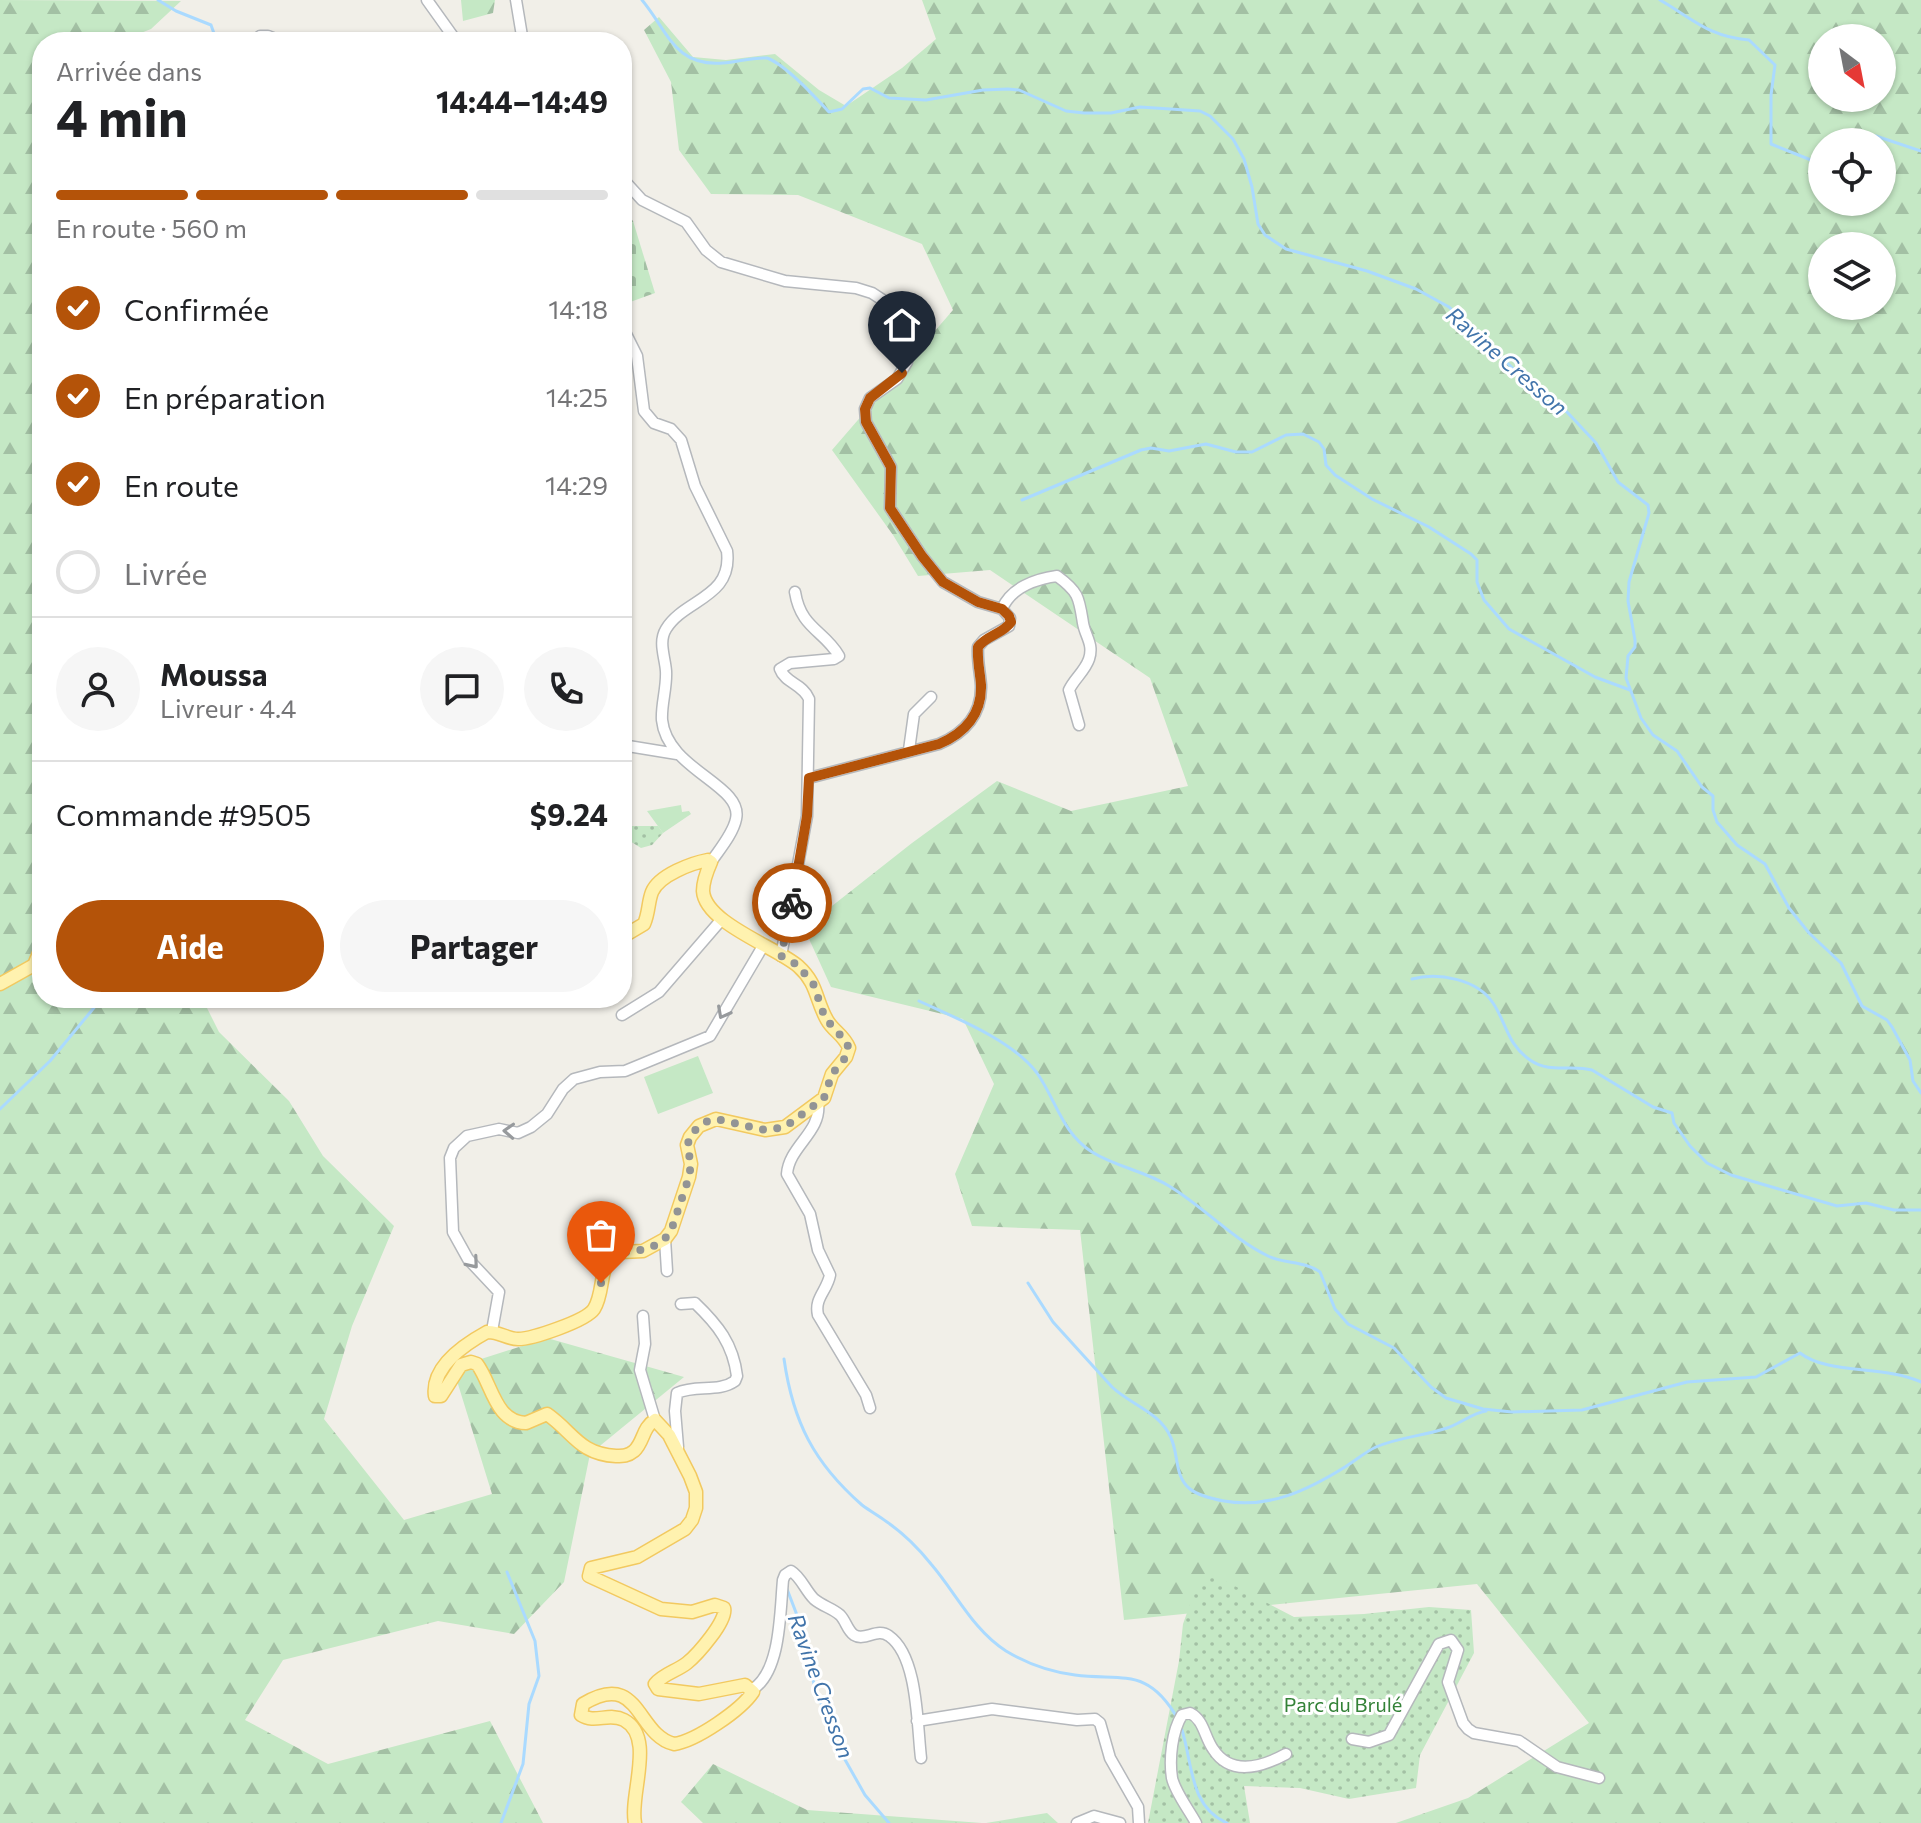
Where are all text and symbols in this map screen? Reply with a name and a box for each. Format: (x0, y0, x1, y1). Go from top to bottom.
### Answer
north arrow (1808, 24, 1896, 112)
map controls (1808, 24, 1896, 320)
text: Arrivée dans (56, 55, 202, 86)
text: 14:44–14:49 (436, 82, 608, 119)
text: 4 min (56, 84, 188, 148)
button: locate (1808, 128, 1896, 216)
text: En route · 560 m (56, 212, 247, 243)
button: layers (1808, 232, 1896, 320)
icon: check (56, 286, 100, 330)
text: Confirmée (124, 290, 269, 327)
pin (868, 291, 936, 373)
text: 14:18 (548, 293, 608, 324)
water label: Ravine Cresson (1441, 301, 1574, 421)
icon: home (880, 303, 924, 347)
icon: check (56, 374, 100, 418)
text: En préparation (124, 378, 326, 415)
text: 14:25 (546, 381, 608, 412)
icon: check (56, 462, 100, 506)
text: En route (124, 466, 239, 503)
text: 14:29 (545, 469, 608, 500)
text: Livrée (124, 554, 207, 591)
button: person (56, 647, 140, 731)
button: chat (420, 647, 504, 731)
button: phone (524, 647, 608, 731)
text: Moussa (160, 655, 267, 692)
text: Livreur · 4.4 (160, 692, 296, 723)
text: Commande #9505 (56, 795, 311, 832)
text: $9.24 (530, 795, 608, 832)
courier (752, 863, 832, 943)
icon: bike (770, 881, 814, 925)
button: Aide (56, 900, 324, 992)
button: Partager (340, 900, 608, 992)
one-way arrow (718, 1004, 733, 1019)
one-way arrow (503, 1122, 515, 1139)
pin (567, 1201, 635, 1283)
icon: bag (579, 1213, 623, 1257)
one-way arrow (463, 1254, 478, 1268)
water label: Ravine Cresson (783, 1610, 860, 1762)
park label: Parc du Brulé (1284, 1692, 1402, 1716)

